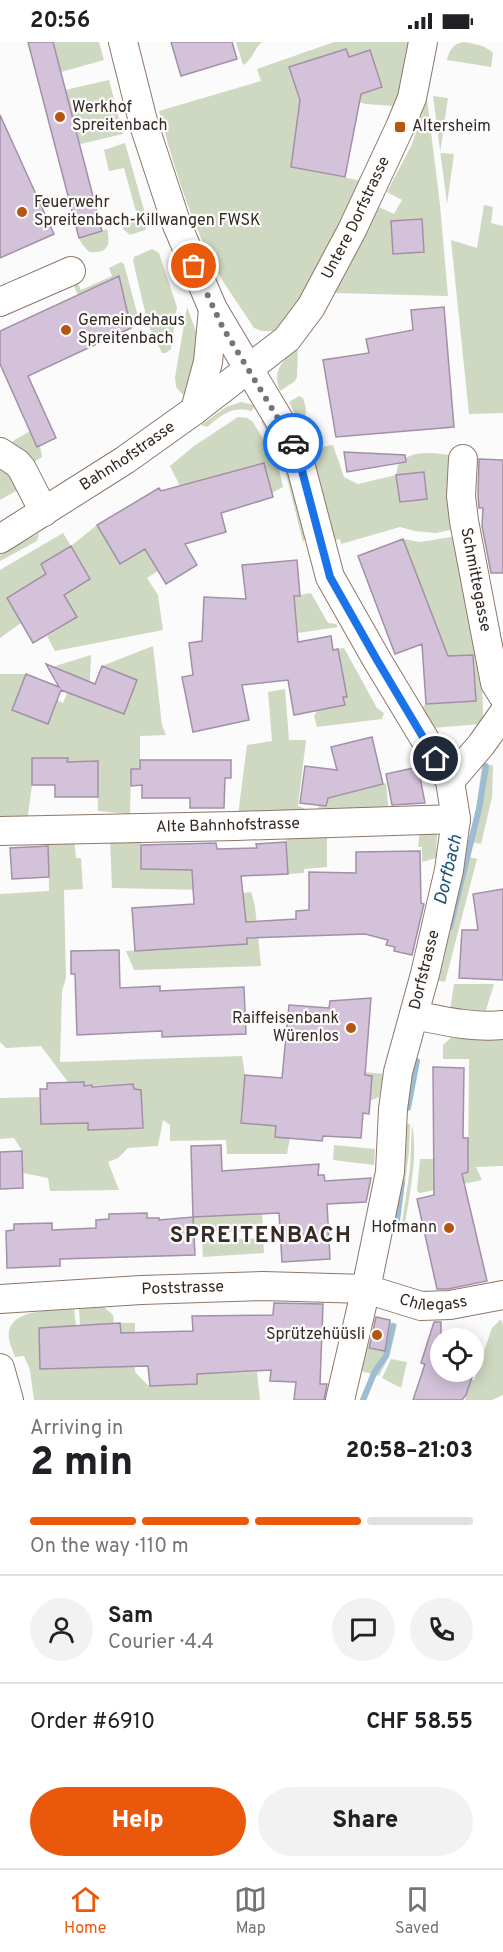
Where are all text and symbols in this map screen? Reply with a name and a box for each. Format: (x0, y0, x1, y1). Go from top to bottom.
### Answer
text: 20:56 (30, 8, 90, 35)
place label: Werkhof Spreitenbach (72, 98, 168, 136)
marker: Werkhof Spreitenbach (53, 110, 67, 124)
place label: Altersheim (412, 117, 491, 137)
marker: Altersheim (393, 120, 407, 134)
street label: Untere Dorfstrasse (318, 153, 395, 283)
place label: Feuerwehr Spreitenbach-Killwangen FWSK (34, 193, 261, 231)
marker: Feuerwehr Spreitenbach-Killwangen FWSK (15, 205, 29, 219)
pin (168, 240, 219, 291)
icon: bag (177, 249, 210, 282)
place label: Gemeindehaus Spreitenbach (78, 311, 185, 349)
marker: Gemeindehaus Spreitenbach (59, 323, 73, 337)
courier (263, 413, 323, 473)
street label: Bahnhofstrasse (76, 417, 179, 496)
icon: car (277, 427, 310, 460)
street label: Schmittegasse (455, 526, 495, 634)
pin (410, 733, 461, 784)
icon: home (419, 742, 452, 775)
street label: Alte Bahnhofstrasse (156, 814, 300, 838)
water label: Dorfbach (430, 832, 468, 907)
street label: Dorfstrasse (405, 928, 445, 1012)
place label: Raiffeisenbank Würenlos (232, 1009, 339, 1047)
marker: Raiffeisenbank Würenlos (344, 1021, 358, 1035)
place label: Hofmann (371, 1218, 437, 1238)
marker: Hofmann (442, 1221, 456, 1235)
district label: SPREITENBACH (170, 1223, 352, 1250)
street label: Poststrasse (141, 1277, 224, 1300)
street label: Chilegass (397, 1290, 469, 1316)
place label: Sprützehüüsli (266, 1325, 365, 1345)
marker: Sprützehüüsli (370, 1328, 384, 1342)
map controls (430, 1328, 484, 1382)
button: locate (430, 1328, 484, 1382)
text: Arriving in (30, 1416, 123, 1442)
text: 20:58–21:03 (346, 1438, 473, 1465)
text: 2 min (30, 1440, 133, 1489)
text: On the way · 110 m (30, 1534, 189, 1560)
button: person (30, 1598, 93, 1661)
button: chat (332, 1598, 395, 1661)
button: phone (410, 1598, 473, 1661)
text: Sam (108, 1603, 153, 1630)
text: Courier · 4.4 (108, 1630, 214, 1656)
text: Order #6910 (30, 1709, 155, 1736)
text: CHF 58.55 (366, 1709, 473, 1736)
button: Help (30, 1787, 246, 1856)
button: Share (258, 1787, 473, 1856)
tab: Home (64, 1883, 106, 1939)
tab: Map (234, 1883, 267, 1939)
tab: Saved (395, 1883, 439, 1939)

